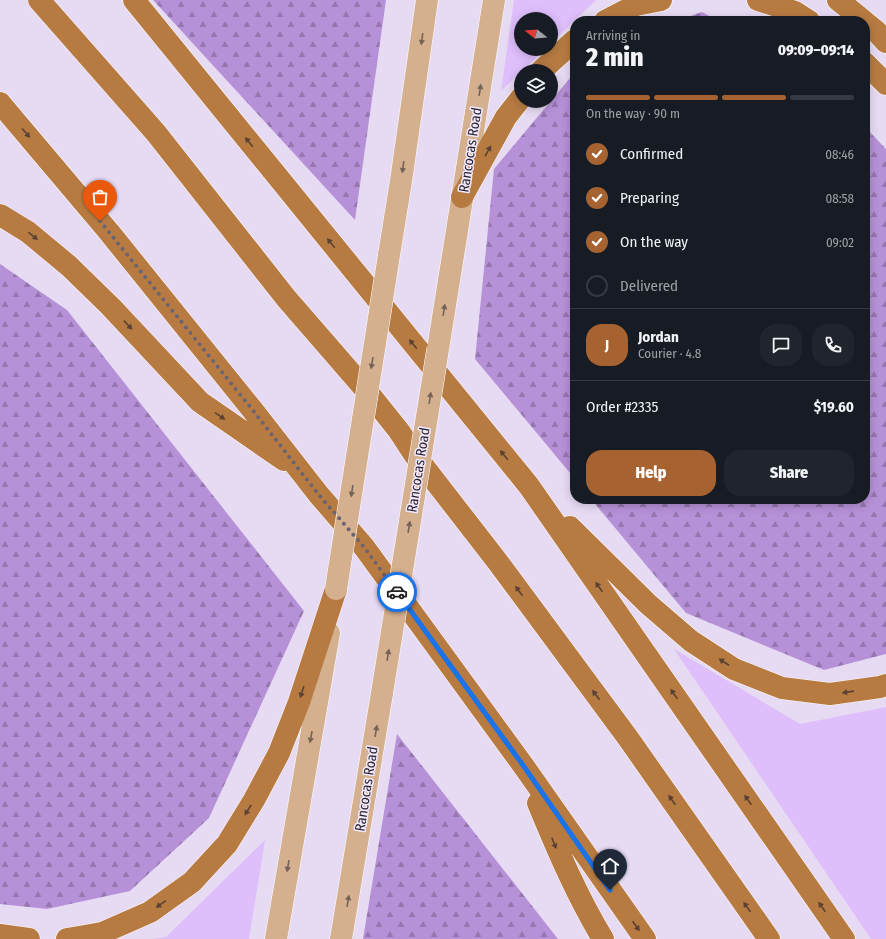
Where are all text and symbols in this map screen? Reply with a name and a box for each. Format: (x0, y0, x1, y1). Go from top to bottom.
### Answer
north arrow (514, 12, 558, 56)
map controls (514, 12, 558, 108)
text: Arriving in (586, 28, 640, 43)
one-way arrow (419, 33, 425, 45)
text: 09:09–09:14 (778, 41, 854, 59)
text: 2 min (586, 42, 644, 73)
button: layers (514, 64, 558, 108)
one-way arrow (477, 84, 483, 96)
street label: Rancocas Road (455, 106, 486, 194)
text: On the way · 90 m (586, 106, 680, 121)
one-way arrow (21, 128, 30, 138)
one-way arrow (245, 137, 254, 147)
icon: check (586, 143, 608, 165)
one-way arrow (484, 145, 491, 157)
text: Confirmed (620, 145, 683, 163)
text: 08:46 (825, 147, 854, 162)
one-way arrow (400, 161, 406, 173)
pin (83, 180, 117, 221)
icon: bag (89, 186, 111, 208)
icon: check (586, 187, 608, 209)
text: Preparing (620, 189, 679, 207)
text: 08:58 (825, 191, 854, 206)
icon: check (586, 231, 608, 253)
one-way arrow (27, 232, 38, 241)
text: On the way (620, 233, 688, 251)
text: 09:02 (826, 235, 854, 250)
one-way arrow (327, 237, 336, 248)
text: Delivered (620, 277, 678, 295)
one-way arrow (441, 304, 447, 316)
one-way arrow (123, 320, 132, 330)
button: chat (760, 324, 802, 366)
button: phone (812, 324, 854, 366)
text: Jordan (638, 328, 679, 346)
text: J (605, 336, 609, 354)
one-way arrow (409, 338, 418, 349)
text: Courier · 4.8 (638, 346, 701, 361)
one-way arrow (369, 357, 375, 369)
one-way arrow (427, 392, 433, 404)
text: Order #2335 (586, 398, 658, 416)
text: $19.60 (814, 398, 854, 416)
one-way arrow (215, 412, 225, 420)
street label: Rancocas Road (403, 426, 434, 514)
one-way arrow (500, 450, 509, 461)
button: Help (586, 450, 716, 496)
button: Share (724, 450, 854, 496)
one-way arrow (348, 485, 354, 497)
one-way arrow (406, 521, 412, 533)
courier (377, 572, 417, 612)
icon: car (386, 581, 408, 603)
one-way arrow (595, 582, 603, 592)
one-way arrow (514, 585, 523, 596)
one-way arrow (385, 649, 391, 661)
one-way arrow (719, 658, 729, 666)
one-way arrow (299, 687, 305, 699)
one-way arrow (670, 688, 678, 699)
one-way arrow (842, 688, 854, 695)
one-way arrow (592, 690, 600, 700)
one-way arrow (373, 725, 379, 737)
one-way arrow (307, 731, 313, 744)
street label: Rancocas Road (351, 745, 382, 833)
one-way arrow (668, 795, 676, 806)
one-way arrow (744, 795, 752, 806)
one-way arrow (245, 804, 252, 816)
one-way arrow (552, 838, 558, 850)
pin (593, 849, 627, 890)
icon: home (599, 855, 621, 877)
one-way arrow (285, 859, 291, 872)
one-way arrow (345, 894, 351, 907)
one-way arrow (155, 900, 166, 908)
one-way arrow (743, 902, 751, 912)
one-way arrow (818, 902, 826, 912)
one-way arrow (632, 921, 640, 931)

